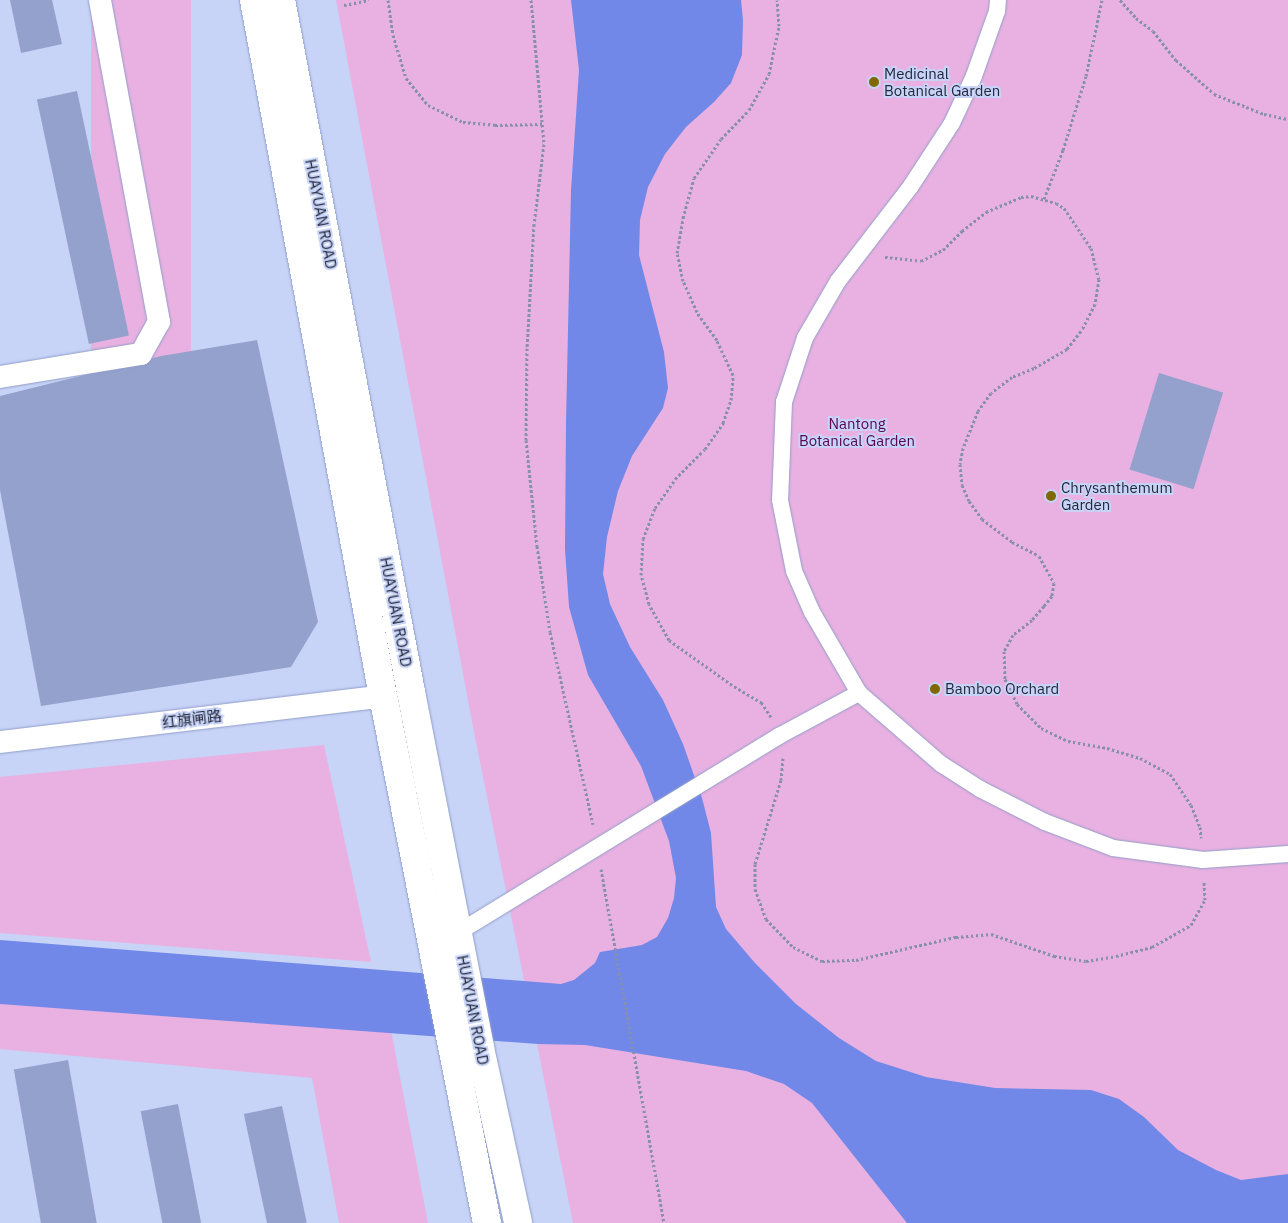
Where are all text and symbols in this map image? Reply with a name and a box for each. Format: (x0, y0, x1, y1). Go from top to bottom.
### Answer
place label: Medicinal Botanical Garden (884, 64, 1000, 99)
marker: Medicinal Botanical Garden (868, 76, 880, 88)
street label: HUAYUAN ROAD (302, 158, 340, 270)
park label: Nantong Botanical Garden (799, 414, 915, 449)
place label: Chrysanthemum Garden (1061, 478, 1172, 513)
marker: Chrysanthemum Garden (1045, 490, 1057, 502)
street label: HUAYUAN ROAD (377, 556, 415, 668)
place label: Bamboo Orchard (945, 680, 1059, 698)
marker: Bamboo Orchard (929, 683, 941, 695)
street label: 红旗闸路 (161, 706, 223, 732)
street label: HUAYUAN ROAD (454, 954, 492, 1066)

